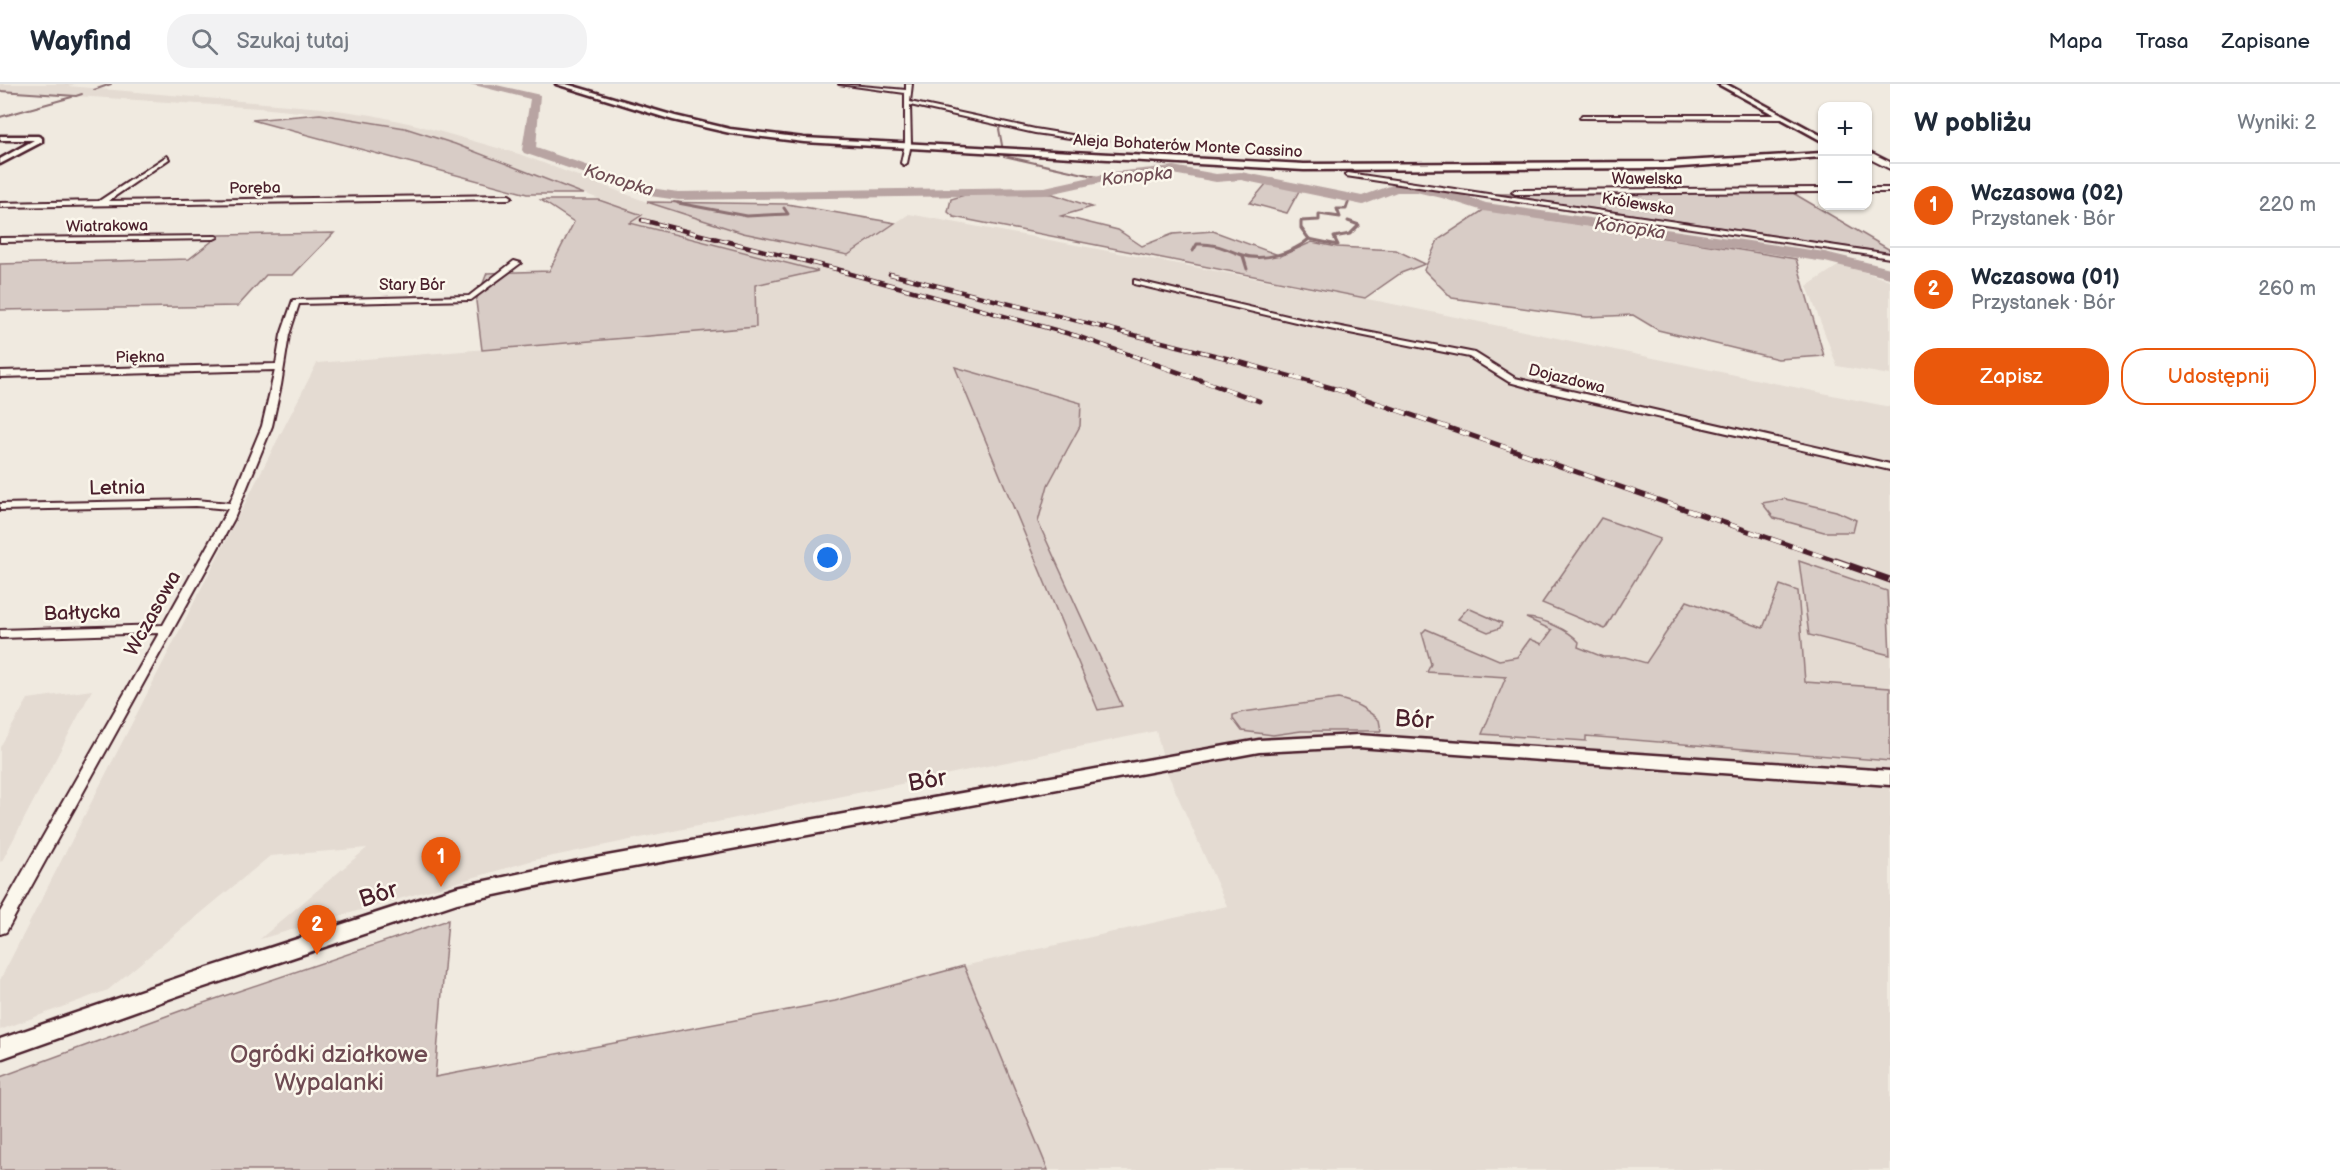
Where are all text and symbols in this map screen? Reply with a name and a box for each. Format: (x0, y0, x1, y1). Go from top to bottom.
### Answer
search box (167, 14, 587, 68)
text: Wayfind (30, 25, 131, 58)
icon: search (188, 25, 221, 58)
text: Szukaj tutaj (236, 28, 349, 55)
text: Mapa (2049, 29, 2103, 54)
text: Trasa (2136, 29, 2189, 54)
text: Zapisane (2222, 29, 2310, 54)
map controls (1818, 102, 1872, 210)
button: + (1818, 102, 1872, 156)
text: W pobliżu (1914, 108, 2032, 139)
text: Wyniki: 2 (2237, 111, 2316, 135)
street label: Aleja Bohaterów Monte Cassino (1073, 131, 1303, 162)
button: − (1818, 156, 1872, 210)
water label: Konopka (581, 160, 656, 201)
water label: Konopka (1100, 162, 1174, 191)
street label: Wawelska (1612, 170, 1682, 189)
street label: Poręba (229, 179, 281, 198)
text: Wczasowa (02) (1971, 180, 2124, 207)
street label: Królewska (1600, 189, 1675, 220)
text: 1 (1929, 193, 1938, 217)
text: 220 m (2259, 193, 2316, 217)
text: Przystanek · Bór (1971, 207, 2115, 231)
water label: Konopka (1593, 213, 1667, 244)
street label: Wiatrakowa (66, 216, 148, 237)
text: Wczasowa (01) (1971, 264, 2120, 291)
street label: Stary Bór (379, 276, 445, 295)
text: 2 (1928, 277, 1939, 301)
text: 260 m (2258, 277, 2316, 301)
text: Przystanek · Bór (1971, 291, 2115, 315)
street label: Piękna (115, 348, 165, 367)
button: Zapisz (1914, 348, 2109, 405)
button: Udostępnij (2121, 348, 2316, 405)
street label: Dojazdowa (1526, 361, 1607, 398)
street label: Letnia (89, 476, 145, 500)
your location (813, 543, 842, 572)
street label: Wczasowa (120, 567, 186, 660)
street label: Bałtycka (43, 600, 121, 626)
street label: Bór (1394, 704, 1435, 735)
street label: Bór (905, 763, 949, 798)
pin: 1 (422, 838, 460, 887)
street label: Bór (355, 875, 401, 914)
pin: 2 (298, 906, 336, 955)
park label: Ogródki działkowe Wypalanki (230, 1040, 428, 1097)

